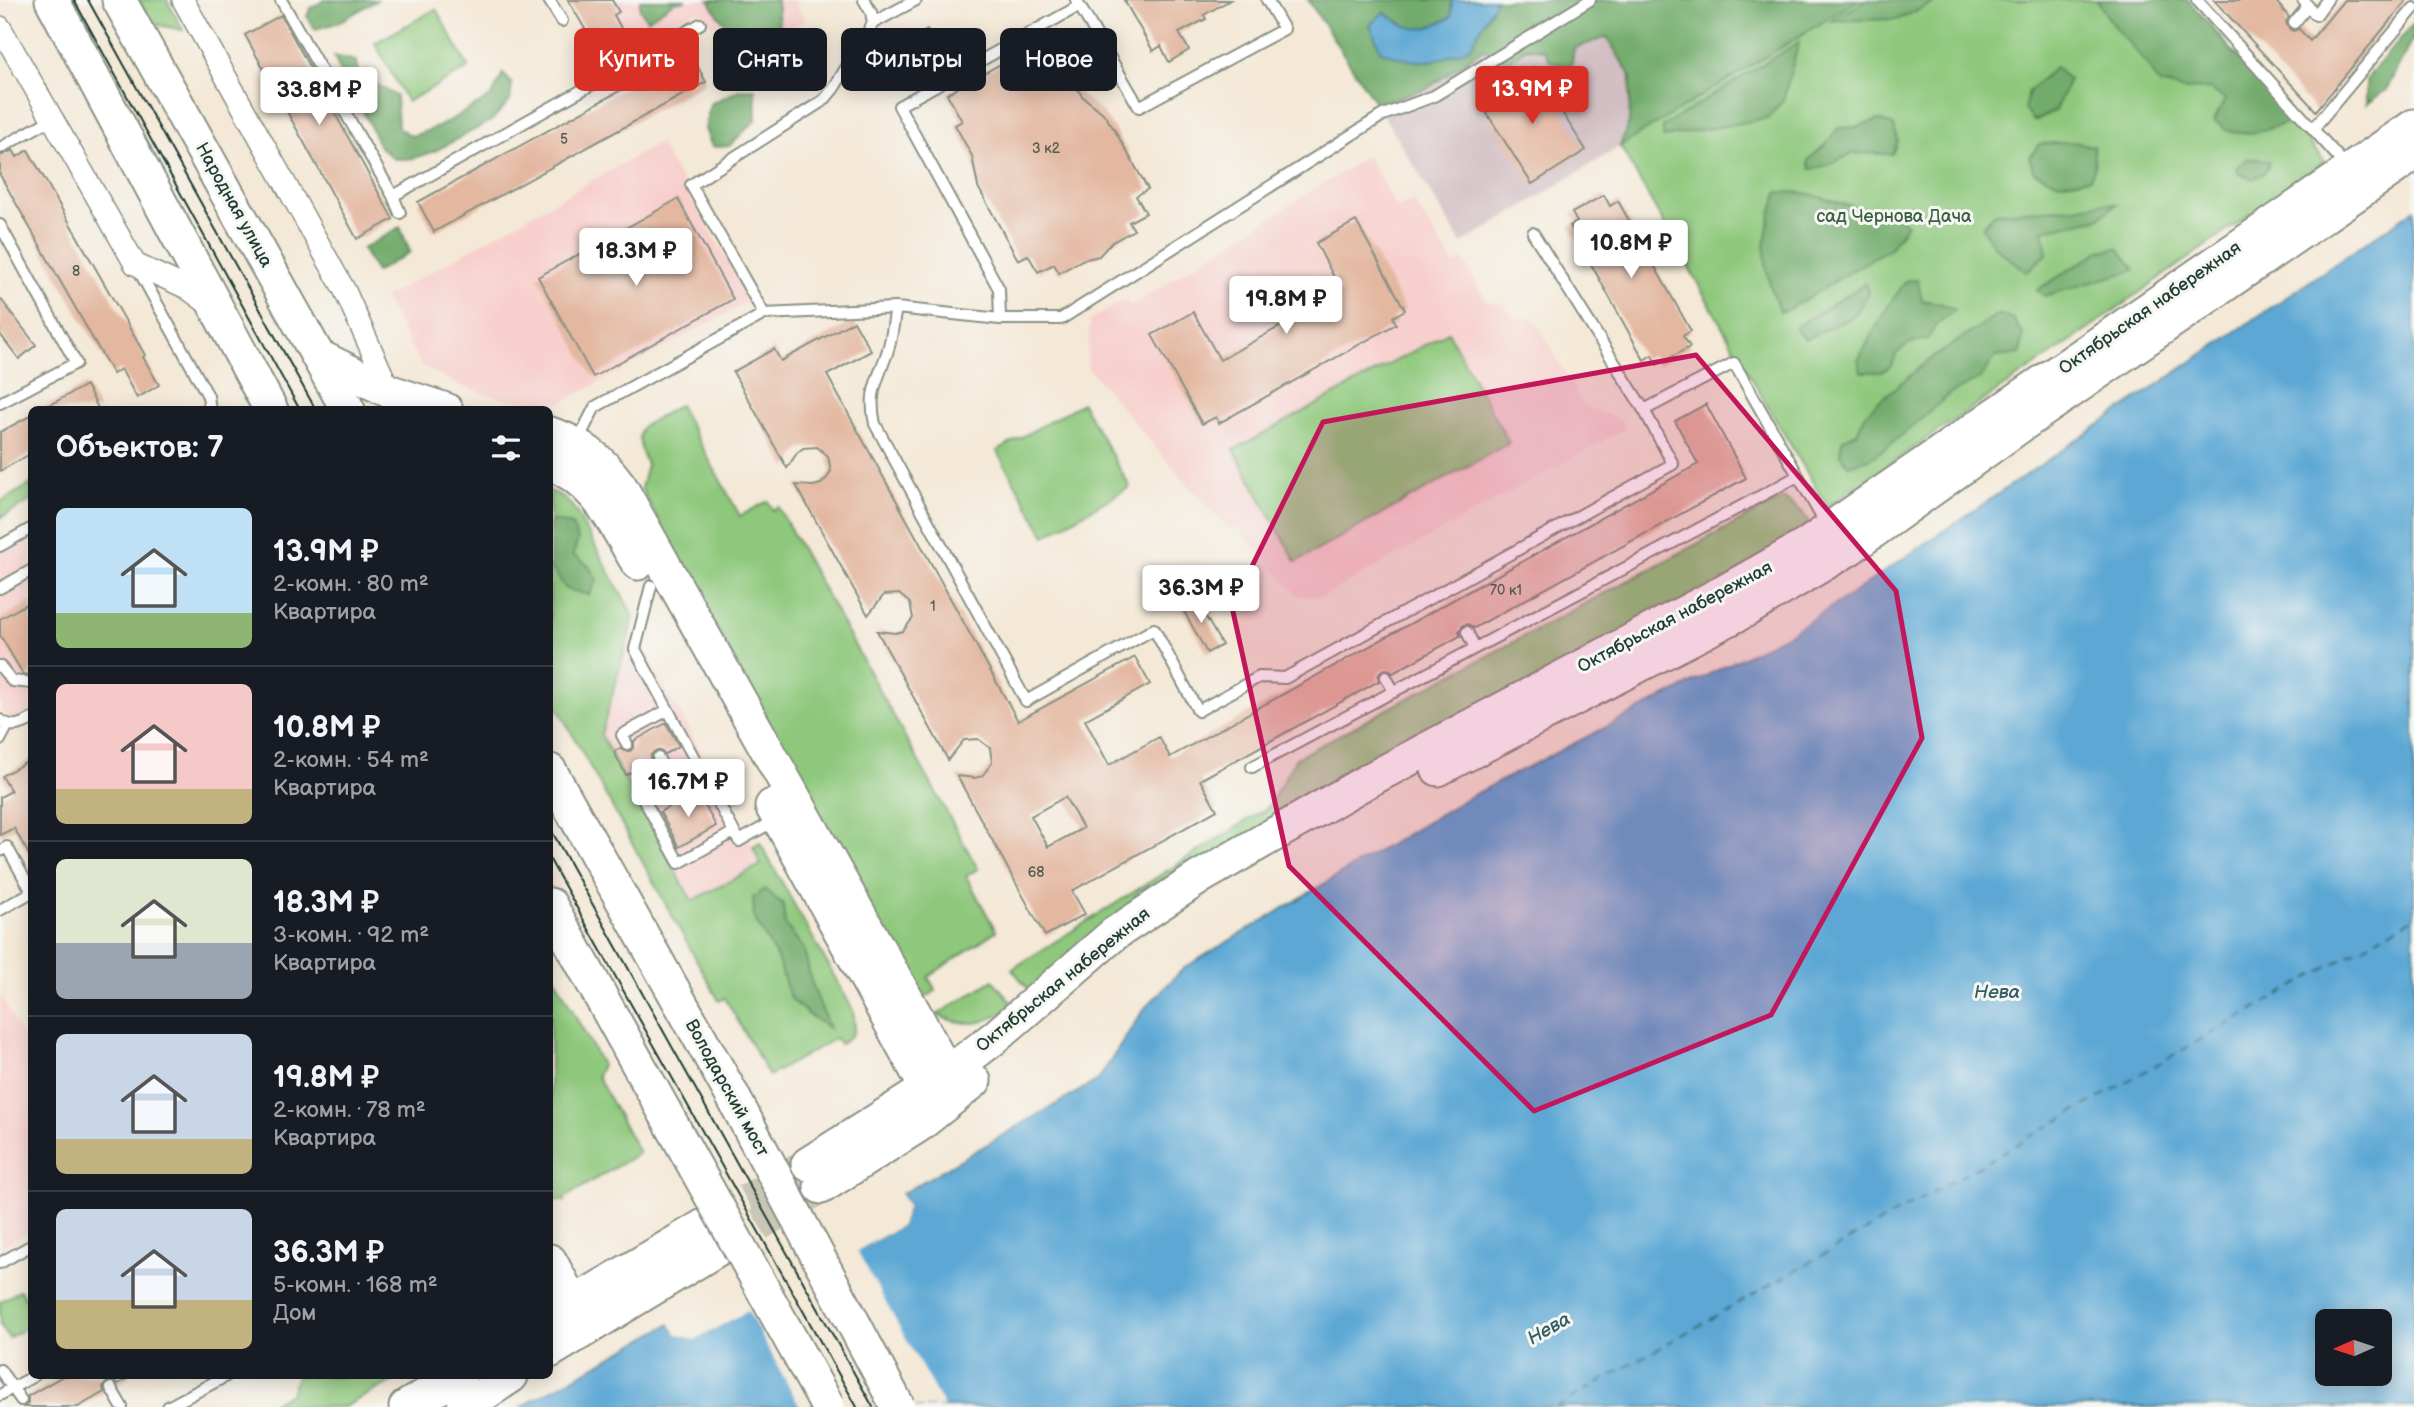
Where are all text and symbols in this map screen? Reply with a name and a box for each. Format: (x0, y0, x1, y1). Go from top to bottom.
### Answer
chip: Купить (574, 28, 699, 91)
chip: Снять (713, 28, 827, 91)
chip: Фильтры (841, 28, 986, 91)
chip: Новое (1000, 28, 1117, 91)
pin: 13.9M ₽ (1467, 66, 1597, 126)
pin: 33.8M ₽ (254, 68, 384, 127)
text: 13.9M ₽ (1491, 75, 1573, 103)
text: 33.8M ₽ (276, 76, 362, 104)
house number: 5 (560, 131, 568, 148)
street label: Народная улица (191, 139, 277, 271)
house number: 3 к2 (1032, 140, 1061, 157)
park label: сад Чернова Дача (1816, 206, 1972, 227)
pin: 10.8M ₽ (1566, 220, 1696, 280)
pin: 18.3M ₽ (571, 229, 701, 288)
text: 10.8M ₽ (1590, 229, 1672, 257)
text: 18.3M ₽ (595, 237, 677, 265)
street label: Октябрьская набережная (2055, 237, 2245, 379)
house number: 8 (72, 263, 80, 280)
pin: 19.8M ₽ (1221, 276, 1351, 336)
text: 19.8M ₽ (1245, 285, 1327, 313)
icon: filters (487, 429, 525, 467)
text: Объектов: 7 (56, 430, 224, 466)
text: 13.9M ₽ (273, 534, 379, 570)
icon: home (112, 536, 196, 620)
street label: Октябрьская набережная (1574, 557, 1776, 677)
pin: 36.3M ₽ (1136, 566, 1266, 625)
text: 2-комн. · 80 m² (273, 570, 429, 598)
text: 36.3M ₽ (1158, 574, 1244, 602)
house number: 70 к1 (1490, 582, 1522, 599)
text: Квартира (273, 598, 376, 626)
house number: 1 (930, 598, 936, 615)
text: 10.8M ₽ (273, 710, 380, 746)
icon: home (112, 712, 196, 796)
text: 2-комн. · 54 m² (273, 746, 429, 774)
pin: 16.7M ₽ (623, 760, 753, 819)
text: 16.7M ₽ (648, 768, 728, 796)
text: Квартира (273, 774, 376, 802)
house number: 68 (1028, 864, 1044, 881)
text: 18.3M ₽ (273, 885, 379, 921)
icon: home (112, 887, 196, 971)
street label: Октябрьская набережная (972, 903, 1154, 1057)
text: 3-комн. · 92 m² (273, 921, 429, 949)
text: Квартира (273, 949, 376, 977)
water label: Нева (1974, 981, 2020, 1004)
street label: Володарский мост (681, 1016, 774, 1161)
text: 19.8M ₽ (273, 1060, 379, 1096)
icon: home (112, 1062, 196, 1146)
text: 2-комн. · 78 m² (273, 1096, 426, 1124)
text: Квартира (273, 1124, 376, 1152)
text: 36.3M ₽ (273, 1235, 384, 1271)
icon: home (112, 1237, 196, 1321)
text: 5-комн. · 168 m² (273, 1271, 438, 1299)
text: Дом (273, 1299, 316, 1327)
water label: Нева (1523, 1308, 1575, 1350)
north arrow (2315, 1309, 2392, 1386)
map controls (2315, 1309, 2392, 1386)

